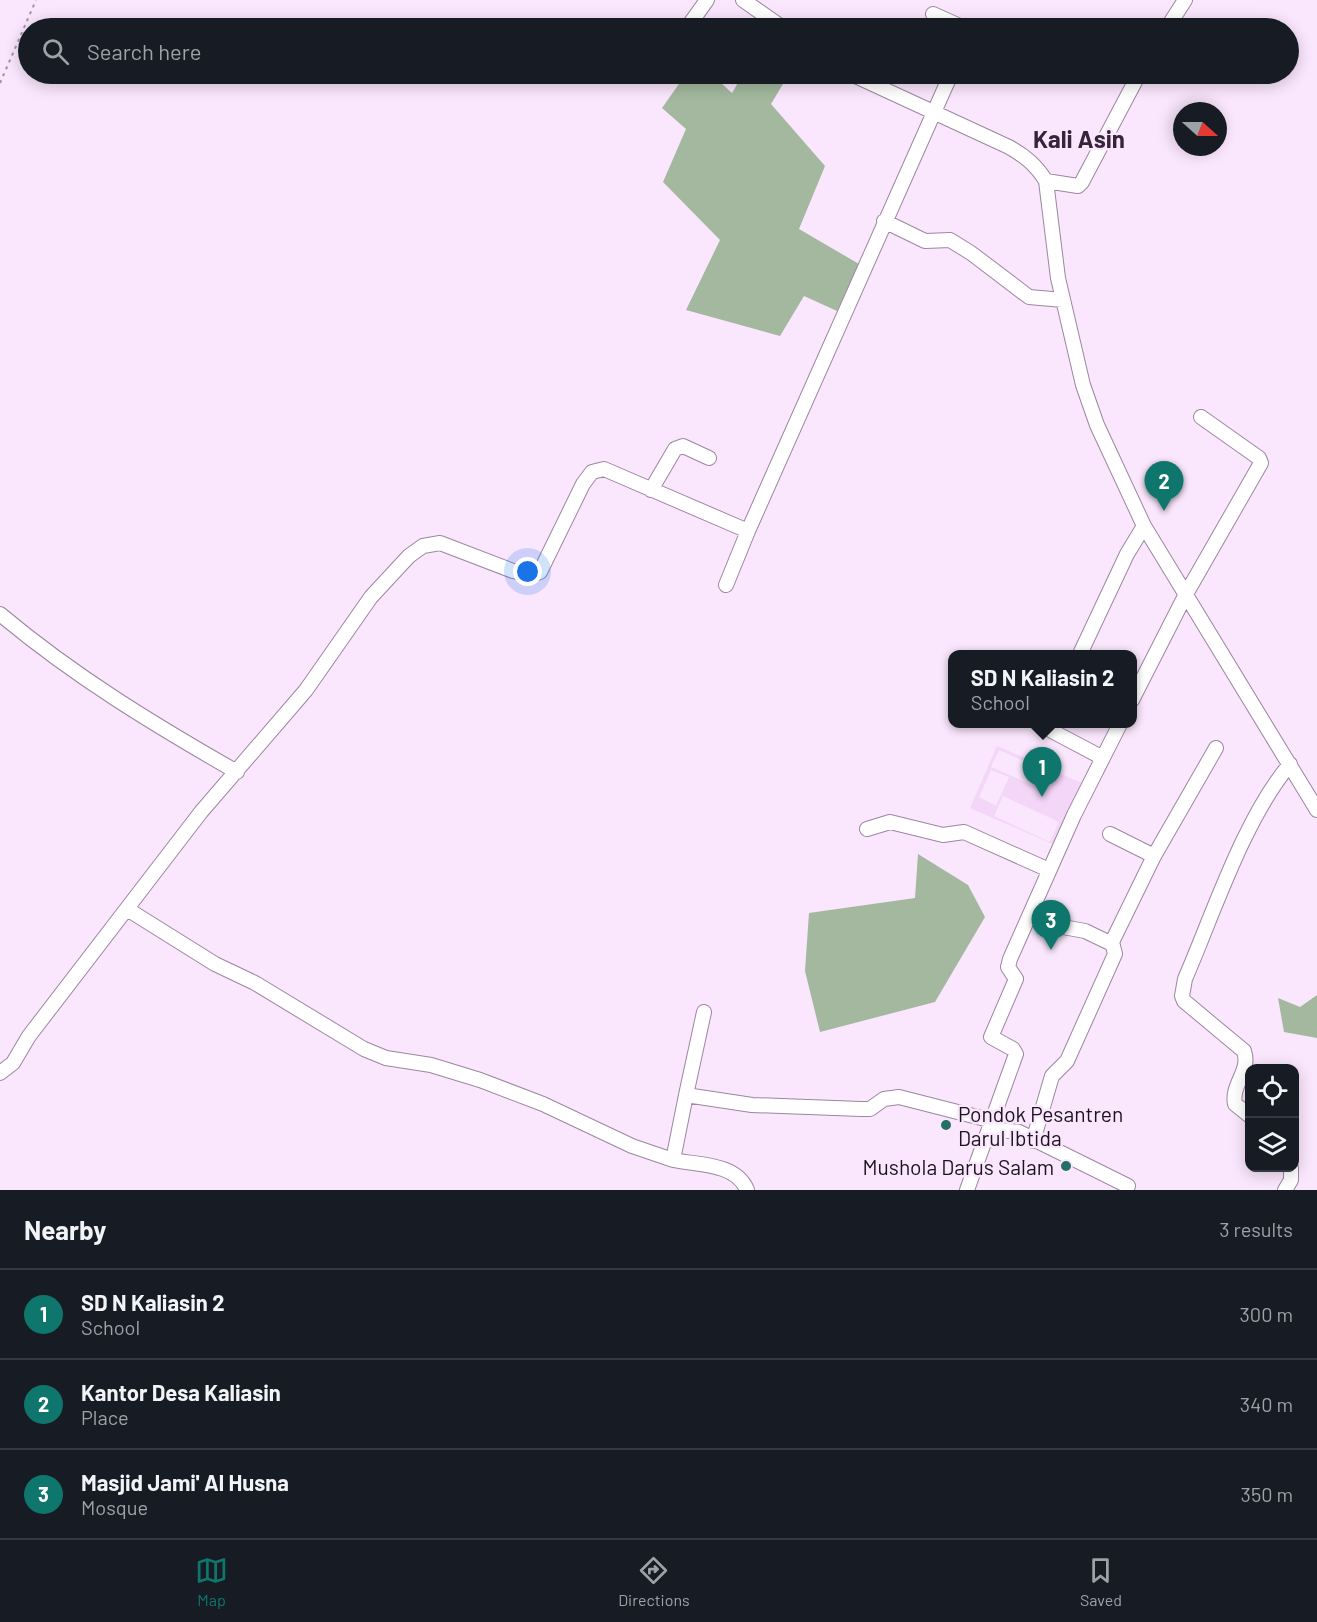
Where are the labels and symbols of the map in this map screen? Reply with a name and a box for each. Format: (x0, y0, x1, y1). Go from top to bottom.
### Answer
north arrow (1173, 102, 1227, 156)
district label: Kali Asin (1033, 124, 1125, 153)
pin: 2 (1144, 462, 1184, 511)
your location (513, 557, 542, 586)
pin: 1 (1022, 748, 1062, 797)
pin: 3 (1032, 900, 1070, 950)
place label: Pondok Pesantren Darul Ibtida (958, 1101, 1123, 1150)
marker: Pondok Pesantren Darul Ibtida (939, 1118, 953, 1132)
place label: Mushola Darus Salam (863, 1154, 1054, 1179)
marker: Mushola Darus Salam (1059, 1159, 1073, 1173)

